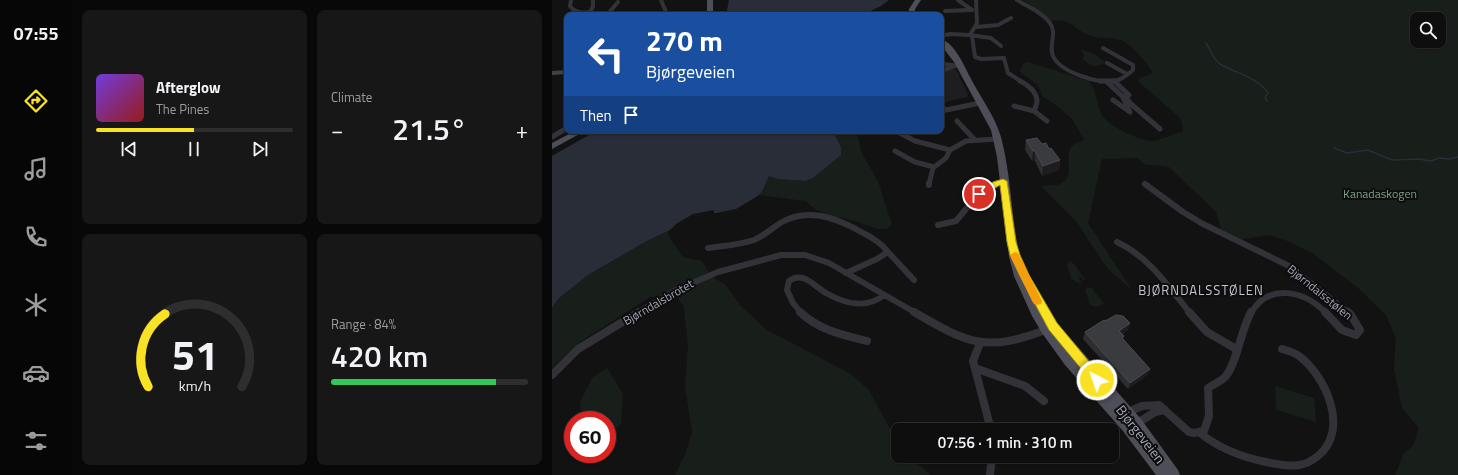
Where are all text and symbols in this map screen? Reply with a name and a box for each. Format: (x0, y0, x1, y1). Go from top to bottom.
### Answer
map controls (1410, 12, 1446, 48)
button: search (1410, 12, 1446, 48)
text: 270 m (646, 19, 723, 62)
text: 07:55 (14, 20, 58, 47)
icon: left (580, 28, 632, 80)
text: Bjørgeveien (646, 58, 735, 85)
text: Afterglow (156, 76, 221, 99)
icon: directions (22, 87, 50, 115)
text: Climate (331, 87, 372, 107)
text: The Pines (156, 99, 209, 119)
text: Then (580, 104, 612, 127)
icon: arrive (620, 104, 642, 126)
text: 21.5° (392, 106, 467, 152)
text: − (331, 113, 343, 147)
text: + (516, 113, 528, 147)
icon: previous (118, 138, 140, 160)
icon: pause (183, 138, 205, 160)
icon: next (249, 138, 271, 160)
icon: music (22, 155, 50, 183)
pin (962, 177, 996, 211)
icon: arrive (968, 183, 990, 205)
park label: Kanadaskogen (1343, 184, 1417, 203)
icon: phone (22, 223, 50, 251)
street label: Bjørndalsstølen (1283, 260, 1357, 324)
street label: Bjørndalsbrotet (619, 274, 698, 330)
district label: BJØRNDALSSTØLEN (1138, 280, 1264, 300)
icon: climate (22, 291, 50, 319)
text: Range · 84% (331, 314, 396, 334)
text: 51 (171, 323, 218, 386)
text: 420 km (331, 333, 428, 379)
icon: car (22, 359, 50, 387)
position arrow (1076, 359, 1118, 401)
text: km/h (178, 375, 211, 397)
street label: Bjørgeveien (1111, 400, 1171, 468)
speed limit sign: 60 (564, 411, 616, 463)
icon: filters (22, 427, 50, 455)
text: 07:56 · 1 min · 310 m (938, 431, 1072, 454)

